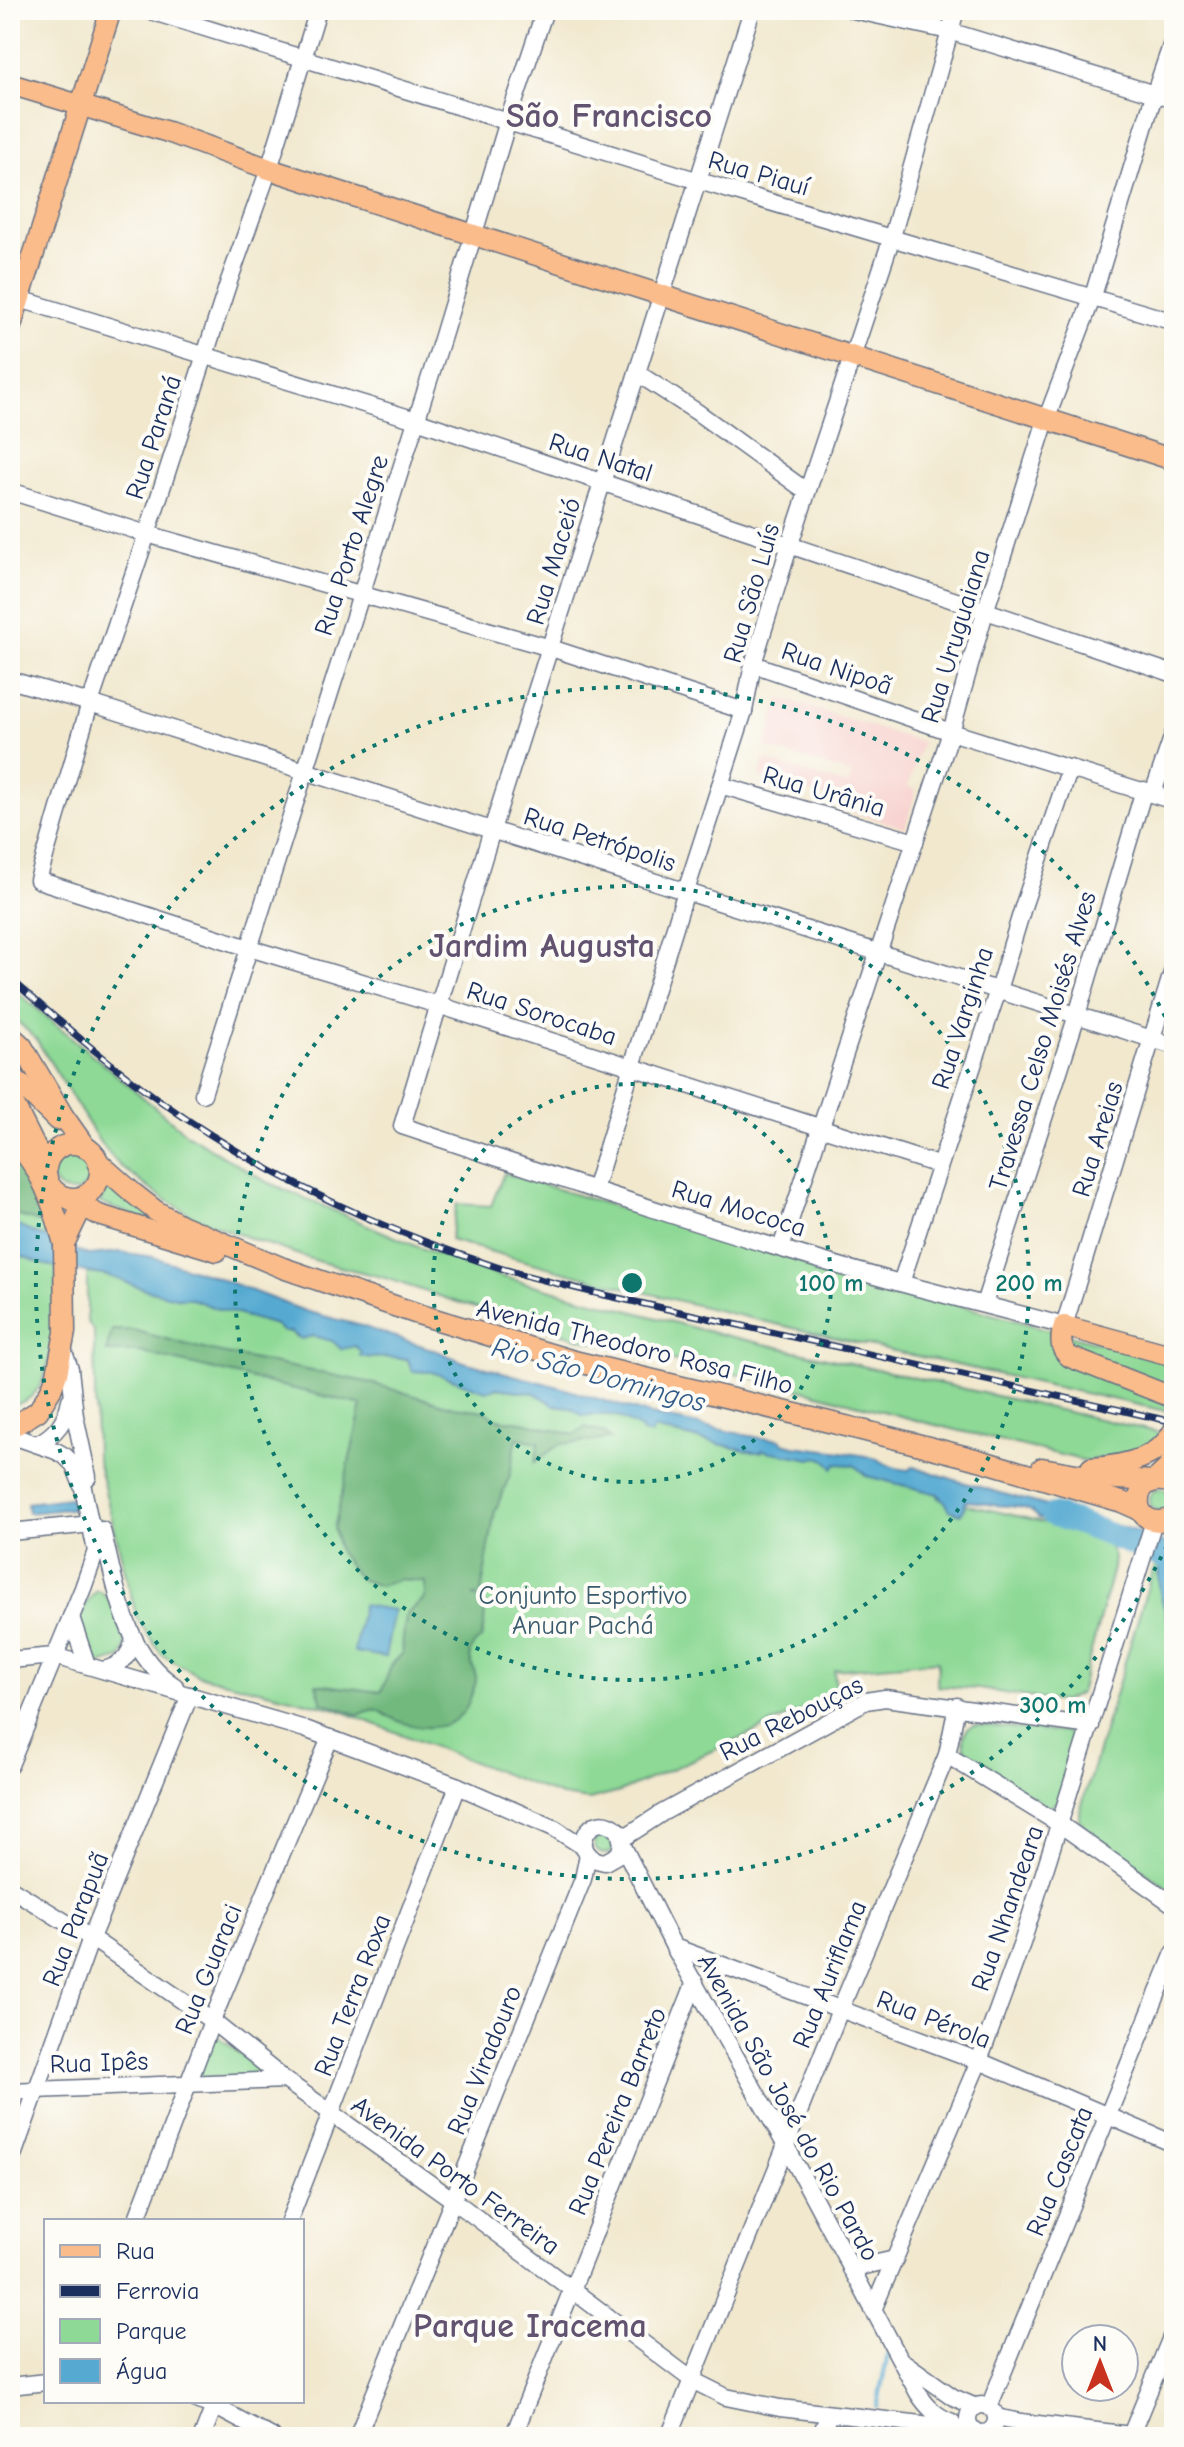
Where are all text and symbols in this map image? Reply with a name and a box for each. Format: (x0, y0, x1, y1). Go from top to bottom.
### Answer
district label: São Francisco (506, 96, 712, 136)
street label: Rua Piauí (705, 145, 814, 203)
street label: Rua Paraná (120, 371, 188, 503)
street label: Rua Natal (545, 427, 656, 489)
street label: Rua Porto Alegre (309, 451, 395, 639)
street label: Rua Maceió (520, 494, 587, 628)
street label: Rua São Luís (718, 520, 786, 667)
street label: Rua Uruguaiana (915, 546, 997, 727)
street label: Rua Nipoã (777, 636, 896, 702)
street label: Rua Urânia (759, 760, 888, 824)
street label: Rua Petrópolis (520, 801, 680, 879)
street label: Travessa Celso Moisés Alves (983, 888, 1103, 1195)
district label: Jardim Augusta (429, 926, 655, 966)
street label: Rua Varginha (926, 943, 1000, 1093)
street label: Rua Sorocaba (463, 976, 620, 1052)
street label: Rua Areias (1066, 1078, 1130, 1201)
street label: Rua Mococa (668, 1174, 809, 1244)
centre of rings (618, 1269, 646, 1297)
text: 100 m (799, 1269, 863, 1297)
text: 200 m (995, 1269, 1063, 1297)
street label: Avenida Theodoro Rosa Filho (474, 1293, 796, 1401)
water label: Rio São Domingos (489, 1331, 709, 1419)
park label: Conjunto Esportivo Anuar Pachá (479, 1581, 687, 1641)
street label: Rua Rebouças (715, 1670, 868, 1768)
text: 300 m (1020, 1691, 1086, 1719)
street label: Rua Nhandeara (966, 1822, 1050, 1995)
street label: Rua Parapuã (37, 1848, 115, 1991)
street label: Rua Auriflama (787, 1896, 873, 2053)
street label: Rua Guaraci (169, 1900, 249, 2039)
street label: Rua Terra Roxa (308, 1910, 398, 2081)
street label: Avenida São José do Rio Pardo (691, 1949, 885, 2266)
street label: Rua Viradouro (441, 1981, 529, 2139)
street label: Rua Pérola (872, 1984, 995, 2055)
street label: Rua Pereira Barreto (563, 2003, 673, 2220)
street label: Rua Ipês (49, 2046, 149, 2080)
street label: Avenida Porto Ferreira (345, 2090, 565, 2261)
street label: Rua Cascata (1020, 2102, 1100, 2241)
legend (44, 2219, 304, 2403)
text: Rua (116, 2237, 155, 2265)
text: Ferrovia (116, 2277, 199, 2305)
district label: Parque Iracema (413, 2306, 647, 2346)
text: Parque (116, 2317, 187, 2345)
north arrow (1060, 2323, 1140, 2403)
text: N (1093, 2331, 1107, 2357)
text: Água (116, 2357, 167, 2385)

